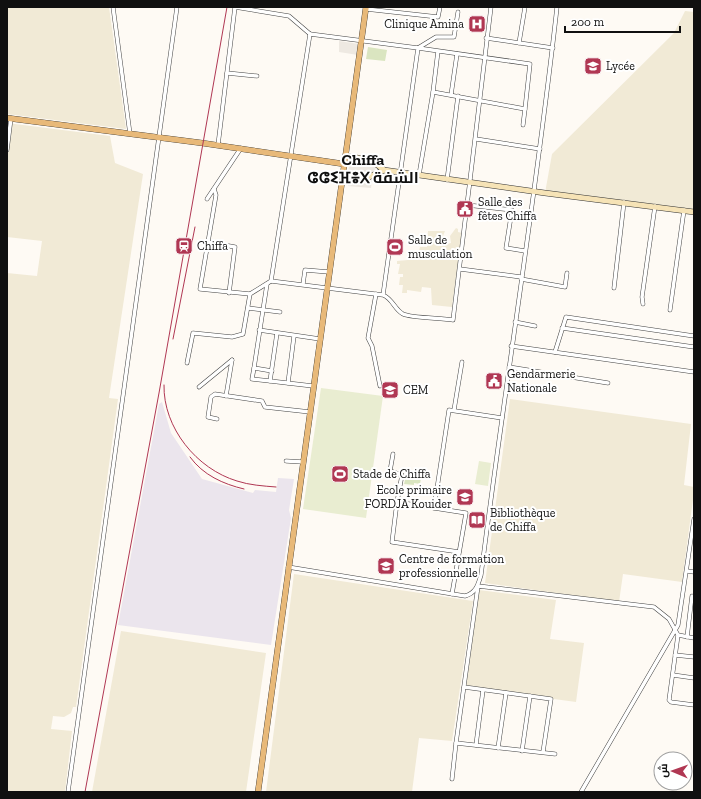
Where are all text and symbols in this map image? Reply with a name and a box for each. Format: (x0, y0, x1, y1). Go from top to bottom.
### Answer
scale bar (565, 8, 680, 34)
hospital icon: Clinique Amina (467, 14, 487, 34)
text: 200 m (571, 15, 605, 29)
place label: Clinique Amina (384, 17, 464, 31)
school or university icon: Lycée (583, 56, 603, 76)
place label: Lycée (606, 59, 635, 73)
district label: Chiffa ⵛⵛⵉⴼⴻⵝ الشفة (307, 150, 419, 187)
place label: Salle des fêtes Chiffa (478, 195, 537, 223)
public building icon: Salle des fêtes Chiffa (455, 199, 475, 219)
place label: Salle de musculation (408, 233, 473, 261)
station icon: Chiffa (174, 236, 194, 256)
sports icon: Salle de musculation (385, 237, 405, 257)
place label: Chiffa (197, 239, 228, 253)
place label: Gendarmerie Nationale (507, 367, 576, 395)
public building icon: Gendarmerie Nationale (484, 371, 504, 391)
school or university icon: CEM (380, 380, 400, 400)
place label: CEM (403, 383, 429, 397)
sports icon: Stade de Chiffa (330, 464, 350, 484)
place label: Stade de Chiffa (353, 467, 431, 481)
place label: Ecole primaire FORDJA Kouider (365, 483, 452, 511)
school or university icon: Ecole primaire FORDJA Kouider (455, 487, 475, 507)
place label: Bibliothèque de Chiffa (490, 506, 556, 534)
library icon: Bibliothèque de Chiffa (467, 510, 487, 530)
place label: Centre de formation professionnelle (399, 552, 504, 580)
school or university icon: Centre de formation professionnelle (376, 556, 396, 576)
north arrow (653, 751, 693, 791)
text: ش (657, 763, 670, 778)

